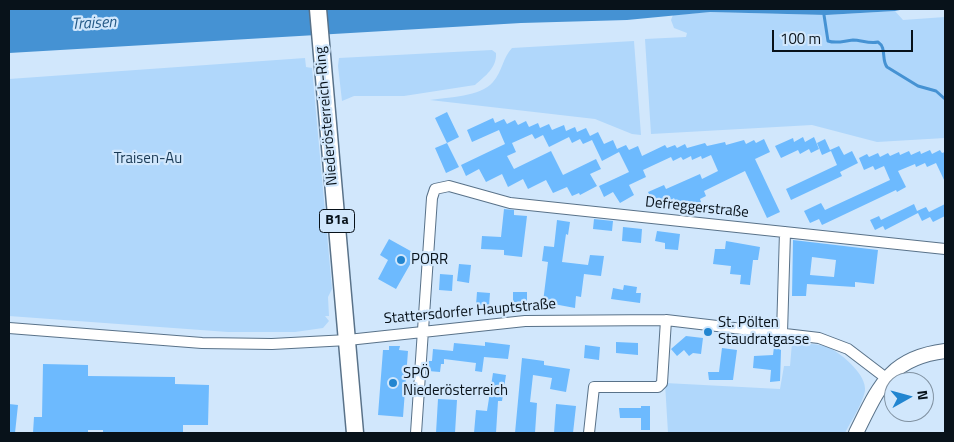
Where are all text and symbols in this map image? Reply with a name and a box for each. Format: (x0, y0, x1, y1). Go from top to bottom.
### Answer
water label: Traisen (71, 13, 117, 35)
scale bar (774, 20, 915, 52)
text: 100 m (780, 27, 821, 50)
street label: Niederösterreich-Ring (312, 46, 342, 186)
park label: Traisen-Au (114, 150, 182, 168)
street label: Defreggerstraße (644, 194, 750, 222)
road number: B1a (320, 210, 354, 232)
place label: PORR (411, 251, 448, 269)
marker: PORR (395, 254, 407, 266)
street label: Stattersdorfer Hauptstraße (383, 296, 557, 328)
place label: St. Pölten Staudratgasse (718, 314, 809, 349)
marker: St. Pölten Staudratgasse (702, 326, 714, 338)
place label: SPÖ Niederösterreich (403, 365, 508, 400)
north arrow (884, 372, 934, 422)
marker: SPÖ Niederösterreich (387, 377, 399, 389)
text: N (912, 389, 934, 401)

